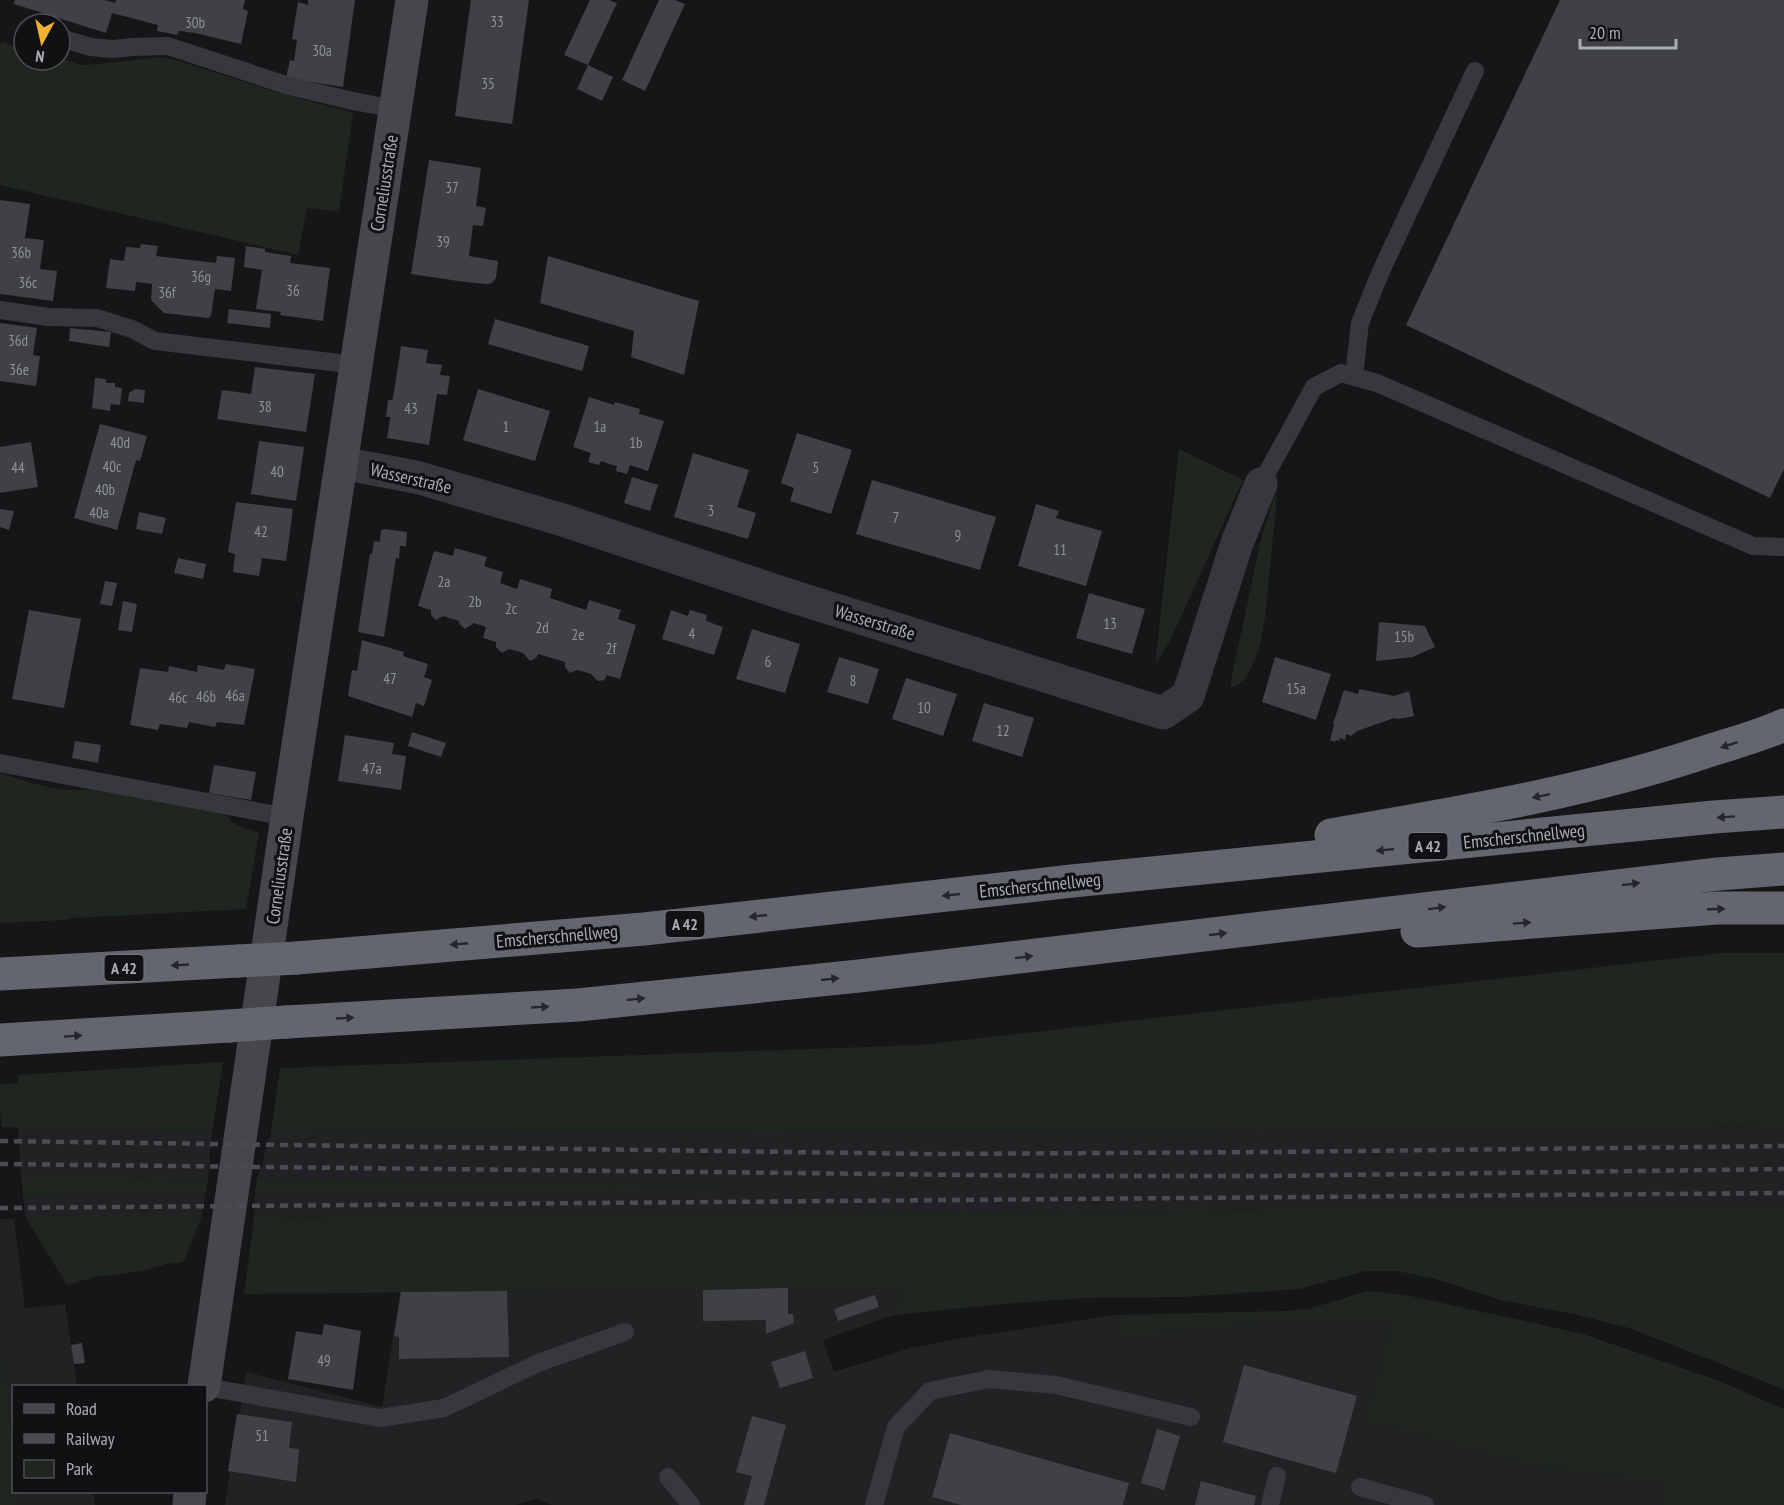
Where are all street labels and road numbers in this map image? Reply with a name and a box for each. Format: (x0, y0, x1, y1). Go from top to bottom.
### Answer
street label: Corneliusstraße (365, 133, 403, 233)
street label: Wasserstraße (368, 458, 454, 498)
street label: Wasserstraße (832, 599, 918, 645)
street label: Emscherschnellweg (1462, 818, 1586, 854)
street label: Corneliusstraße (261, 826, 297, 926)
road number: A 42 (1408, 833, 1448, 859)
street label: Emscherschnellweg (978, 867, 1102, 903)
road number: A 42 (666, 911, 704, 937)
street label: Emscherschnellweg (495, 919, 619, 953)
road number: A 42 (104, 955, 144, 981)

